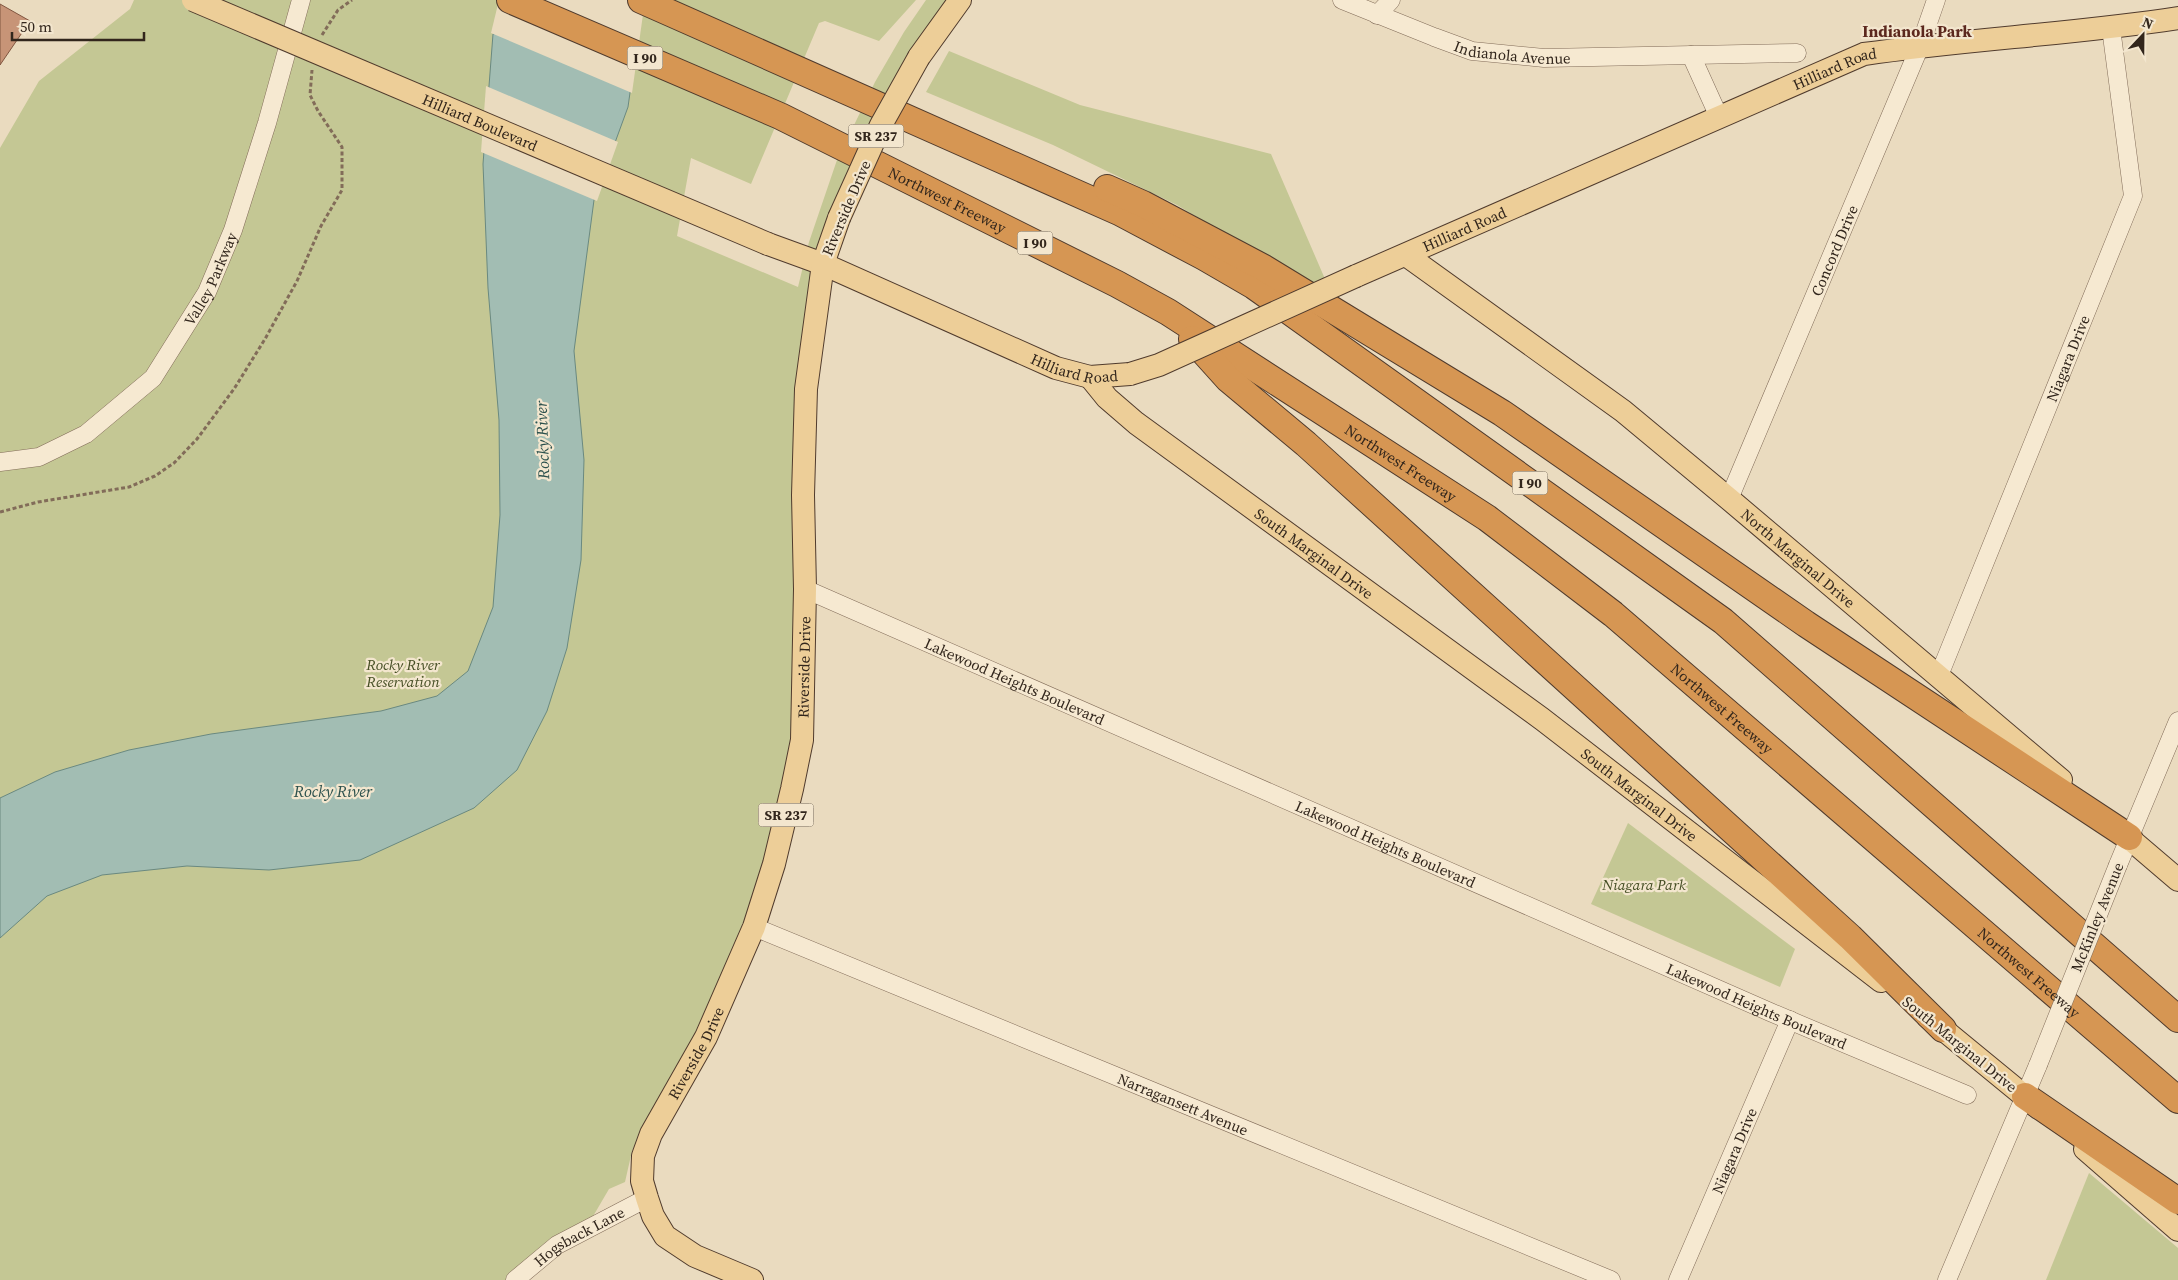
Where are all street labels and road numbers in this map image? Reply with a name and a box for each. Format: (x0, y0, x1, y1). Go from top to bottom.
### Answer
street label: Indianola Avenue (1451, 35, 1571, 69)
street label: Hilliard Road (1789, 42, 1878, 95)
road number: I 90 (628, 46, 662, 70)
street label: Hilliard Boulevard (419, 88, 542, 156)
road number: SR 237 (848, 124, 904, 148)
street label: Riverside Drive (816, 157, 876, 259)
street label: Northwest Freeway (885, 161, 1010, 238)
street label: Hilliard Road (1419, 201, 1510, 256)
street label: Concord Drive (1805, 201, 1863, 299)
street label: Valley Parkway (178, 228, 242, 329)
road number: I 90 (1018, 232, 1052, 254)
street label: Niagara Drive (2040, 311, 2094, 405)
street label: Hilliard Road (1028, 348, 1119, 388)
street label: Northwest Freeway (1341, 419, 1461, 507)
road number: I 90 (1512, 472, 1548, 494)
street label: South Marginal Drive (1251, 503, 1378, 604)
street label: North Marginal Drive (1737, 503, 1860, 612)
street label: Riverside Drive (792, 616, 815, 718)
street label: Lakewood Heights Boulevard (921, 632, 1109, 730)
street label: Northwest Freeway (1667, 658, 1778, 758)
street label: South Marginal Drive (1577, 743, 1702, 846)
street label: Lakewood Heights Boulevard (1292, 795, 1480, 892)
road number: SR 237 (758, 804, 814, 826)
street label: McKinley Avenue (2065, 859, 2129, 975)
street label: Northwest Freeway (1974, 922, 2085, 1022)
street label: Lakewood Heights Boulevard (1663, 957, 1851, 1054)
street label: South Marginal Drive (1898, 991, 2022, 1097)
street label: Riverside Drive (662, 1003, 729, 1103)
street label: Narragansett Avenue (1115, 1067, 1252, 1140)
street label: Niagara Drive (1706, 1104, 1762, 1197)
street label: Hogsback Lane (529, 1201, 628, 1271)

